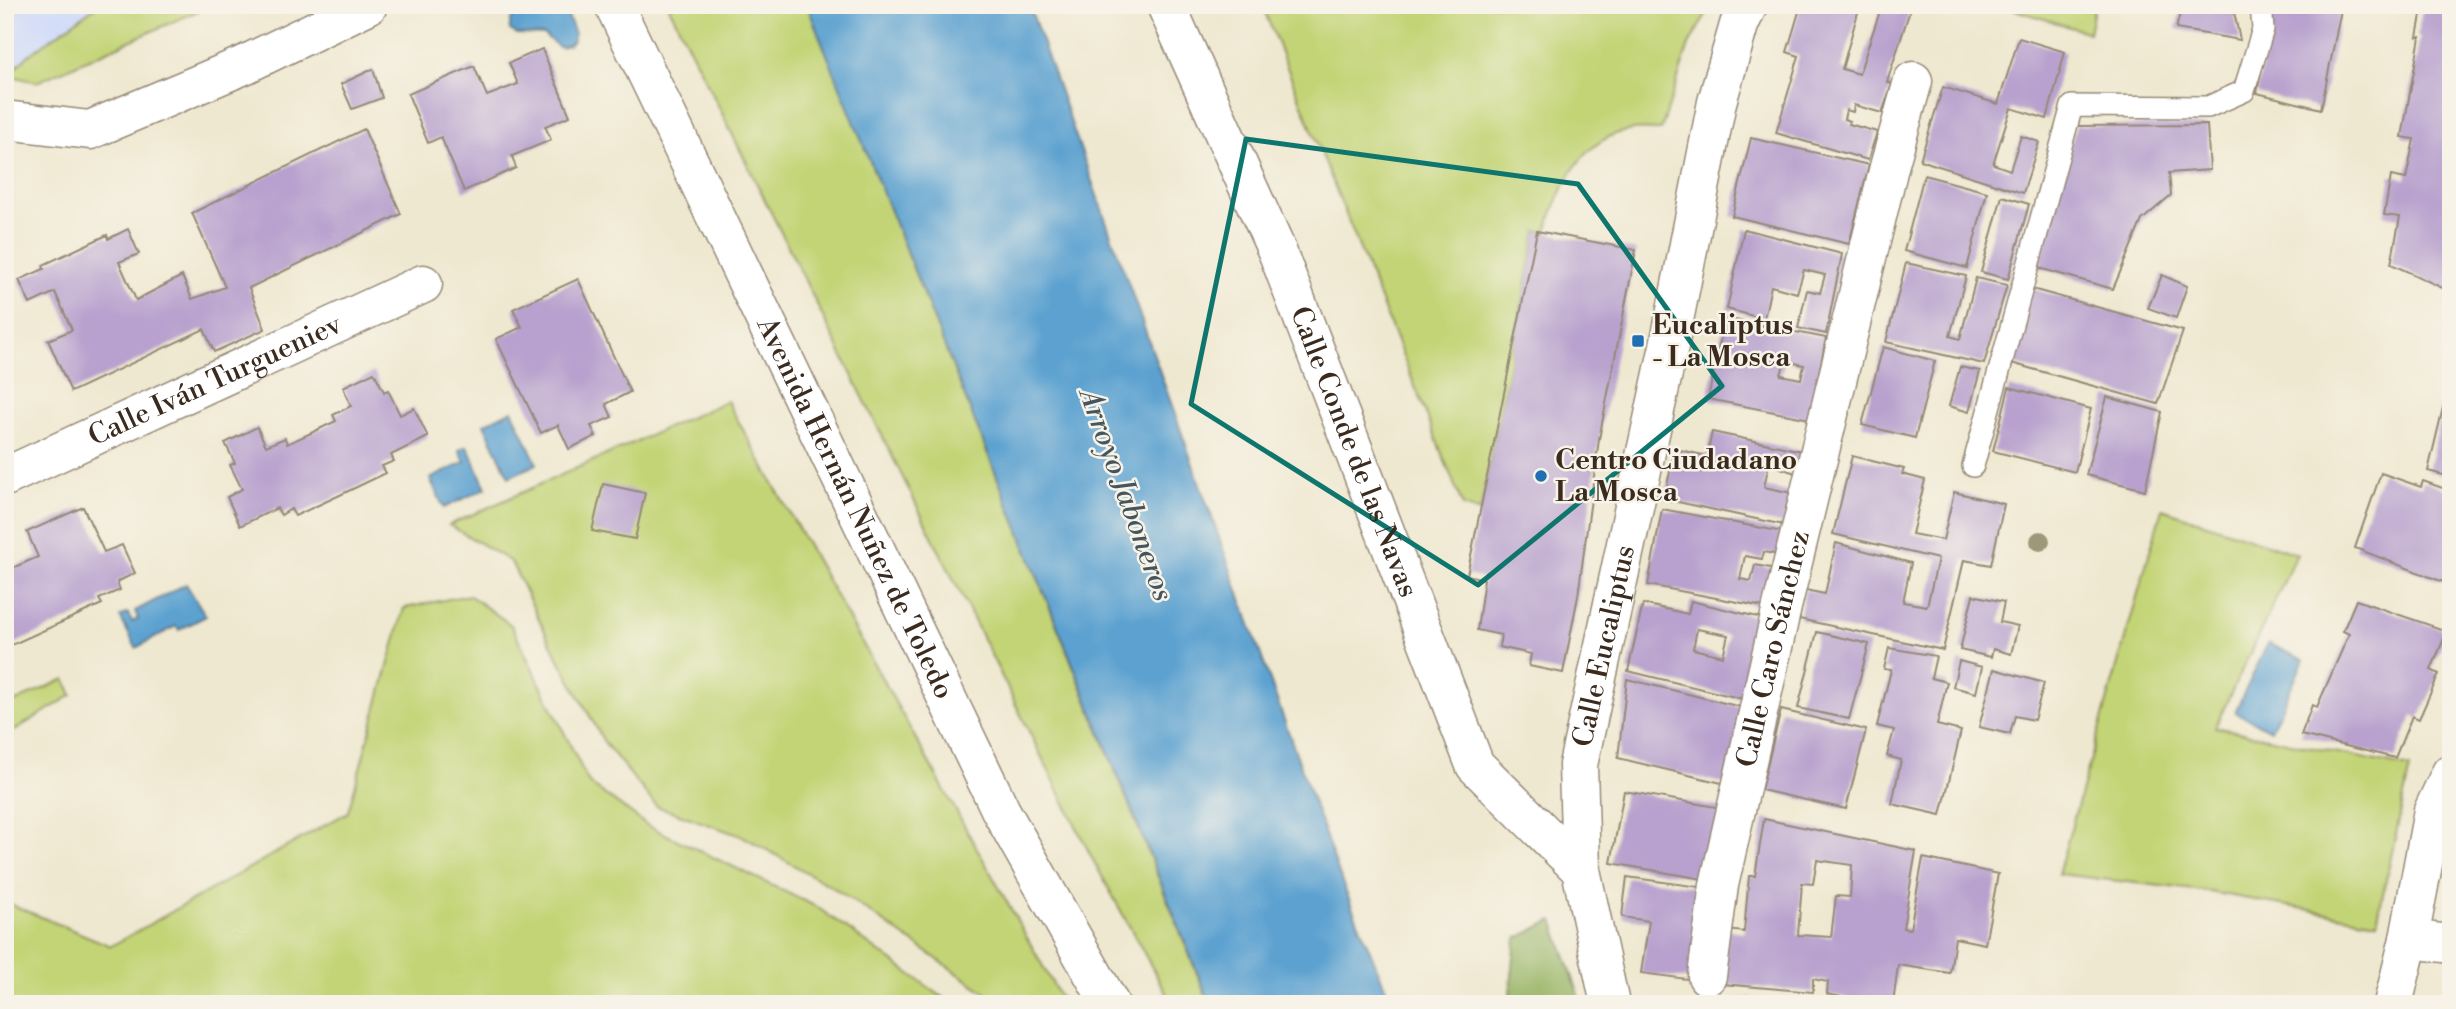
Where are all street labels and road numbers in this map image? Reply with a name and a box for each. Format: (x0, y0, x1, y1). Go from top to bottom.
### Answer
street label: Calle Conde de las Navas (1283, 302, 1426, 602)
street label: Calle Iván Turgueniev (83, 306, 348, 454)
street label: Avenida Hernán Nuñez de Toledo (749, 311, 962, 705)
street label: Calle Caro Sánchez (1729, 527, 1817, 771)
street label: Calle Eucaliptus (1565, 542, 1643, 750)

